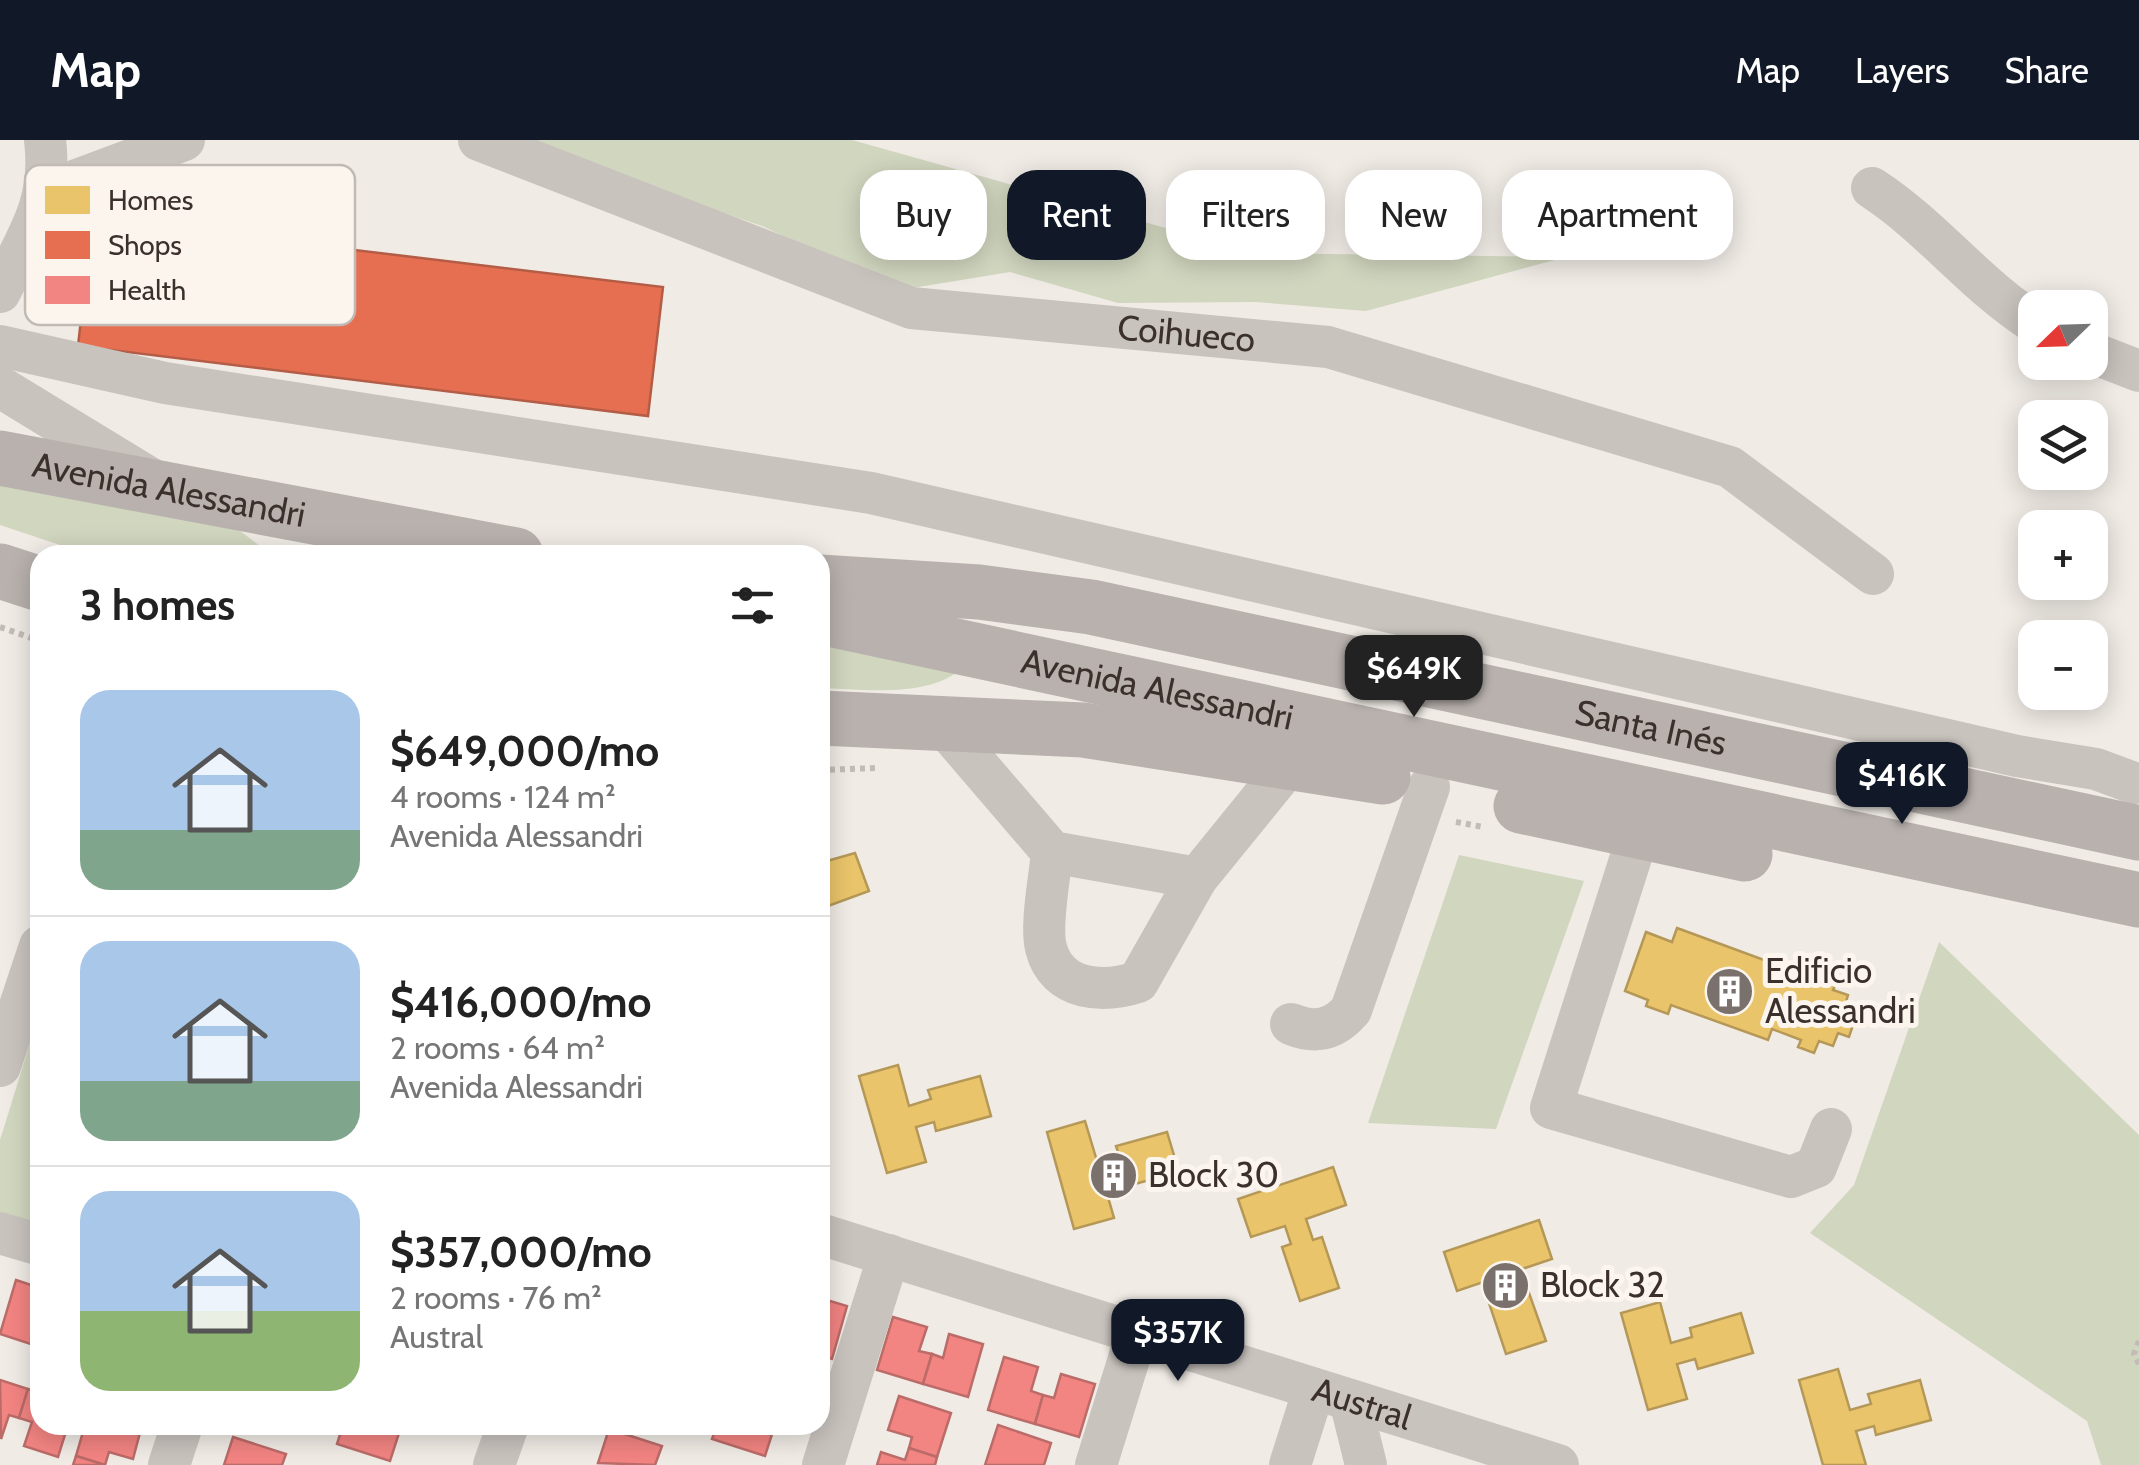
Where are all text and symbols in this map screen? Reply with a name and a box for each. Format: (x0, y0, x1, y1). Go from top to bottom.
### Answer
text: Map (50, 41, 141, 99)
text: Map (1736, 49, 1800, 92)
text: Layers (1855, 49, 1949, 92)
text: Share (2004, 49, 2089, 92)
legend (25, 165, 355, 325)
chip: Buy (860, 170, 987, 260)
chip: Rent (1007, 170, 1146, 260)
chip: Filters (1166, 170, 1325, 260)
chip: New (1345, 170, 1482, 260)
chip: Apartment (1502, 170, 1733, 260)
text: Homes (108, 183, 193, 217)
text: Shops (108, 228, 182, 262)
text: Health (108, 273, 186, 307)
north arrow (2018, 290, 2108, 380)
map controls (2018, 290, 2108, 710)
street label: Coihueco (1116, 305, 1257, 361)
button: layers (2018, 400, 2108, 490)
street label: Avenida Alessandri (29, 443, 309, 536)
button: + (2018, 510, 2108, 600)
icon: filters (725, 578, 780, 633)
text: 3 homes (80, 579, 235, 631)
button: − (2018, 620, 2108, 710)
pin: $649K (1344, 635, 1484, 720)
street label: Avenida Alessandri (1018, 639, 1297, 739)
text: $649K (1367, 648, 1461, 687)
street label: Santa Inés (1571, 690, 1731, 764)
text: $649,000/mo (390, 725, 659, 777)
icon: home (160, 730, 280, 850)
pin: $416K (1832, 742, 1972, 827)
text: $416K (1858, 755, 1946, 794)
text: 4 rooms · 124 m² (390, 777, 616, 816)
text: Avenida Alessandri (390, 816, 643, 855)
place label: Edificio Alessandri (1765, 949, 1916, 1032)
building icon: Edificio Alessandri (1704, 965, 1756, 1017)
text: $416,000/mo (390, 976, 651, 1028)
icon: home (160, 981, 280, 1101)
text: 2 rooms · 64 m² (390, 1028, 605, 1067)
text: Avenida Alessandri (390, 1067, 643, 1106)
building icon: Block 30 (1087, 1149, 1139, 1201)
place label: Block 30 (1148, 1153, 1279, 1196)
text: $357,000/mo (390, 1226, 652, 1278)
icon: home (160, 1231, 280, 1351)
building icon: Block 32 (1479, 1259, 1531, 1311)
place label: Block 32 (1540, 1263, 1665, 1306)
text: 2 rooms · 76 m² (390, 1278, 602, 1317)
pin: $357K (1108, 1299, 1248, 1384)
text: $357K (1133, 1312, 1223, 1351)
text: Austral (390, 1317, 483, 1356)
street label: Austral (1307, 1367, 1418, 1439)

